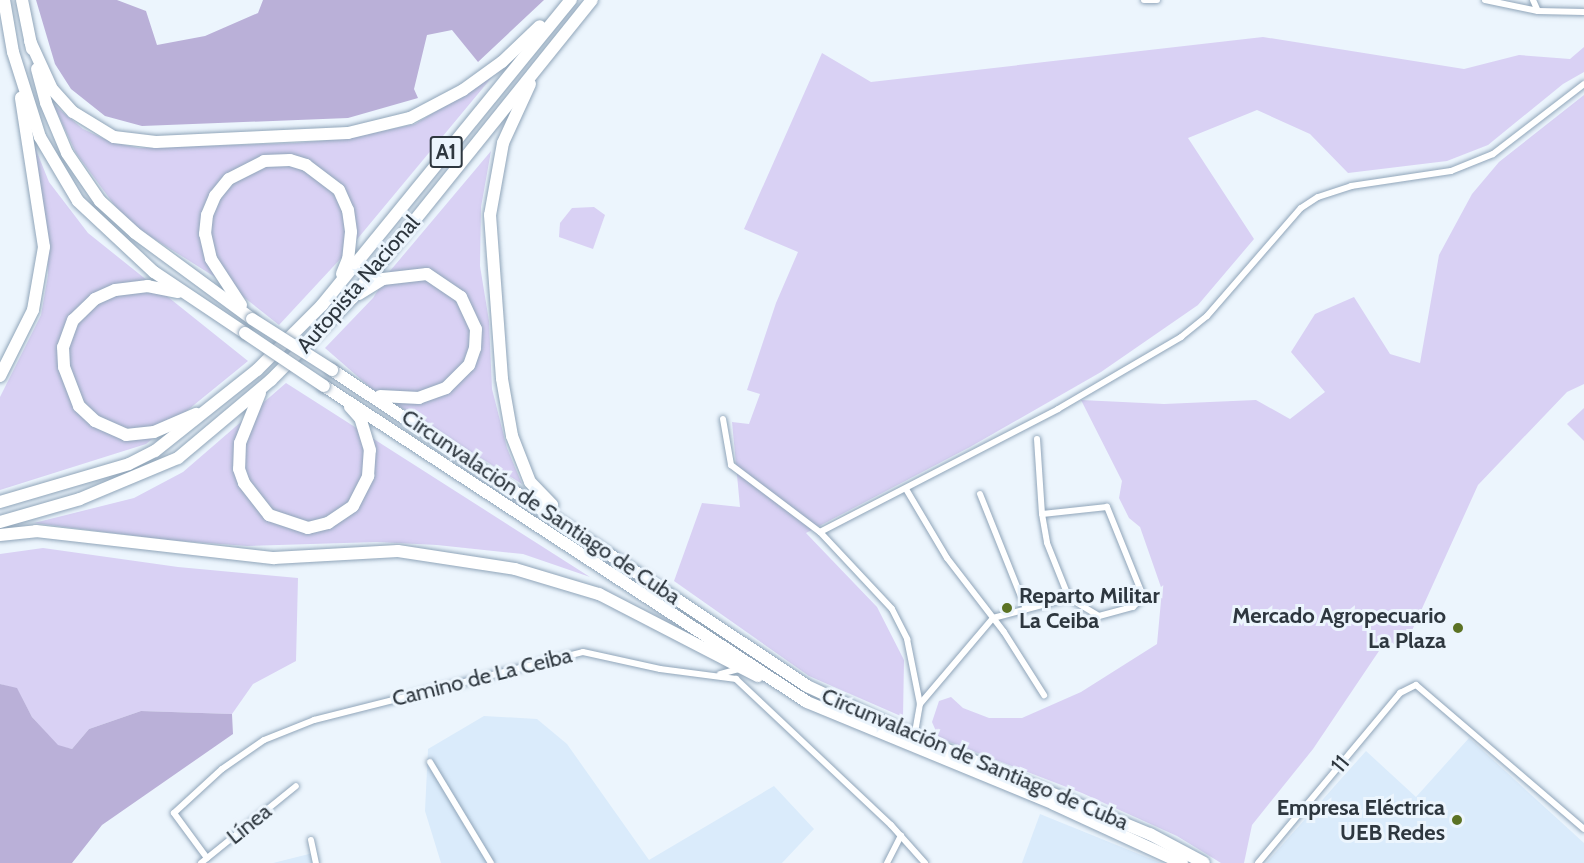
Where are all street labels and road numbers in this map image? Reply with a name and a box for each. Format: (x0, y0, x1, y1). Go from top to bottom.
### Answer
road number: A1 (430, 134, 462, 170)
street label: Autopista Nacional (291, 210, 425, 358)
street label: Circunvalación de Santiago de Cuba (397, 404, 685, 610)
street label: Camino de La Ceiba (389, 642, 575, 712)
street label: Circunvalación de Santiago de Cuba (818, 682, 1132, 836)
street label: 11 (1325, 750, 1355, 778)
street label: Línea (221, 798, 277, 850)

